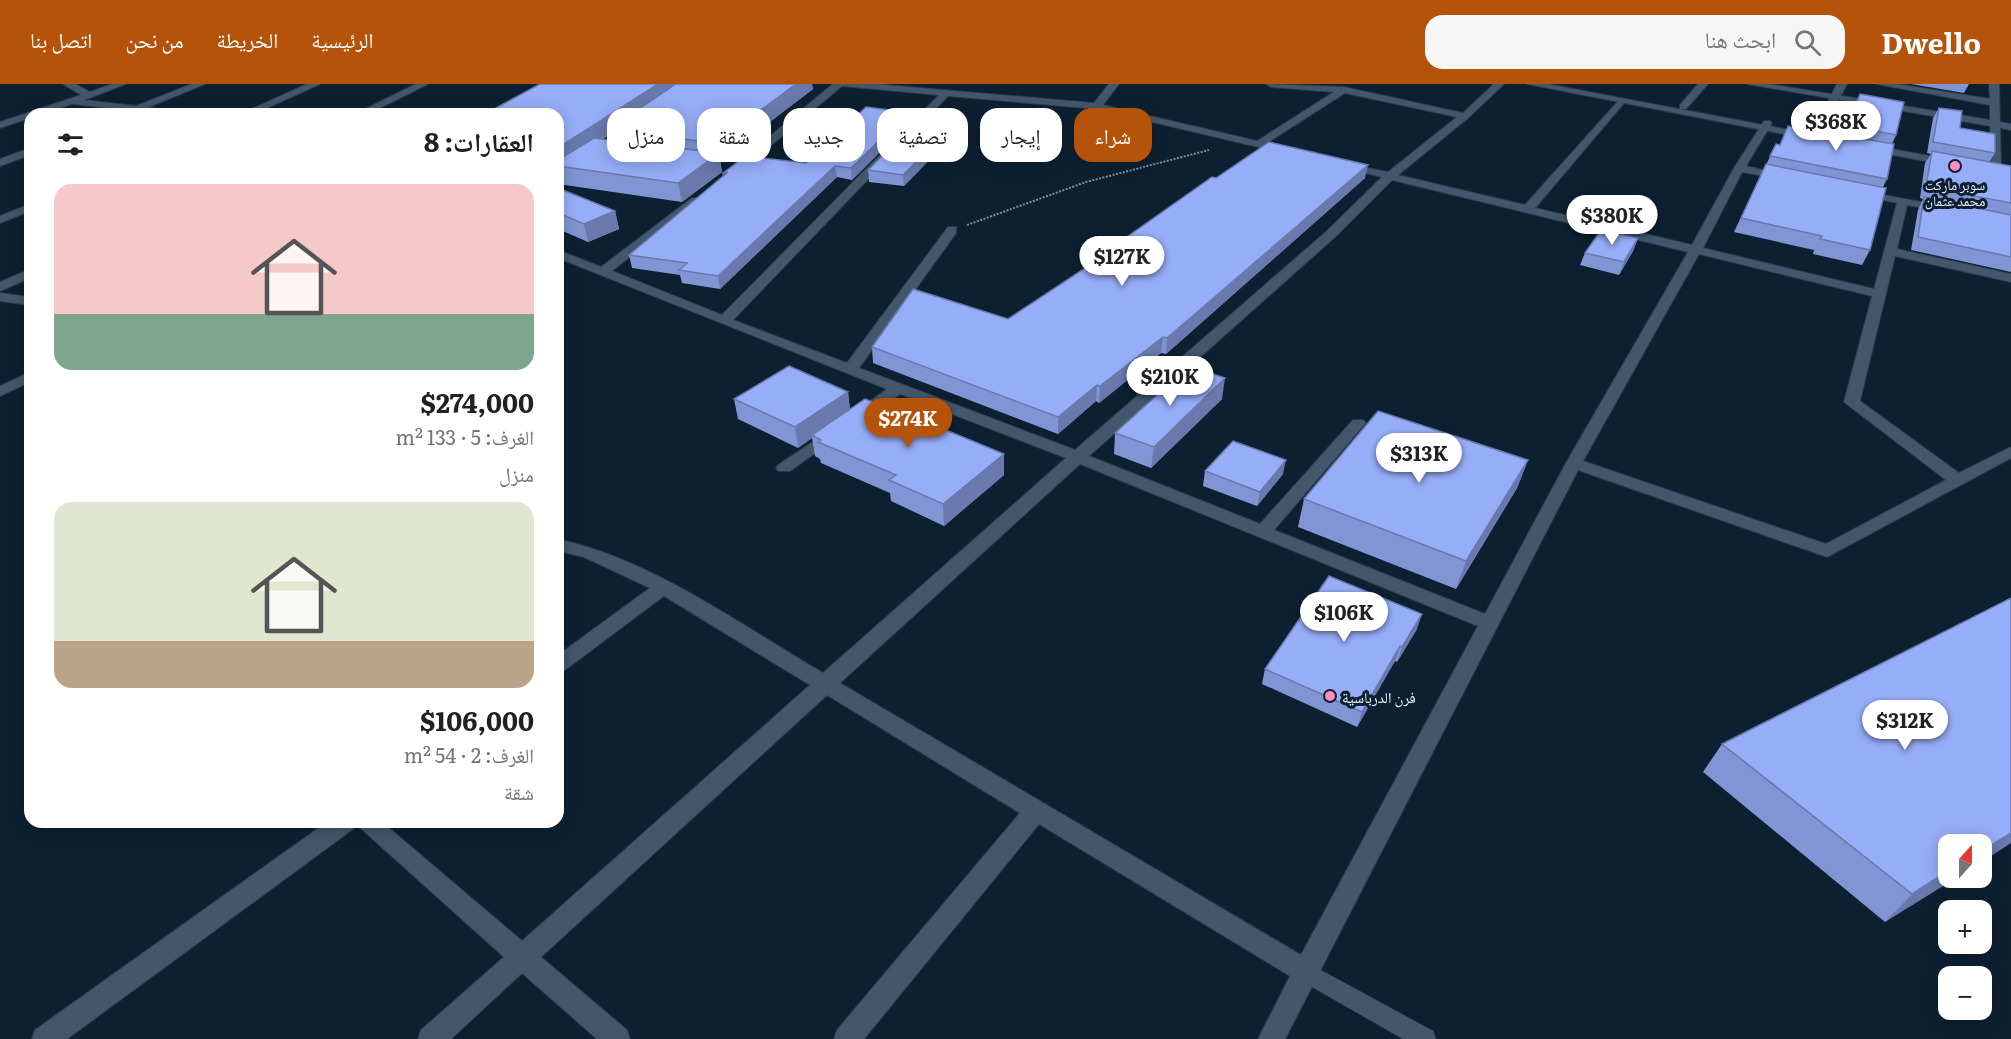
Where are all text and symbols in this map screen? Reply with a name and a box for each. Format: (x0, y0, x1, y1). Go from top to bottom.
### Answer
search box (1425, 15, 1845, 69)
text: Dwello (1881, 21, 1981, 63)
text: ابحث هنا (1705, 22, 1776, 55)
text: اتصل بنا (30, 23, 92, 54)
text: من نحن (125, 23, 183, 54)
text: الخريطة (216, 23, 278, 54)
text: الرئيسية (311, 23, 374, 54)
icon: search (1791, 26, 1824, 59)
pin: $368K (1794, 101, 1878, 152)
text: $368K (1805, 105, 1867, 135)
chip: منزل (607, 108, 685, 162)
chip: شقة (697, 108, 771, 162)
chip: جديد (783, 108, 865, 162)
chip: تصفية (877, 108, 968, 162)
chip: إيجار (980, 108, 1062, 162)
chip: شراء (1074, 108, 1152, 162)
text: العقارات: 8 (424, 121, 534, 160)
icon: filters (54, 128, 87, 161)
marker: سوبر ماركت محمد عثمان (1948, 159, 1962, 173)
place label: سوبر ماركت محمد عثمان (1925, 174, 1985, 210)
pin: $380K (1570, 195, 1654, 246)
text: $380K (1581, 199, 1643, 229)
icon: home (240, 223, 348, 331)
pin: $127K (1080, 236, 1164, 287)
text: $127K (1093, 240, 1151, 270)
pin: $210K (1128, 356, 1212, 407)
text: $210K (1141, 360, 1199, 390)
text: $274,000 (421, 382, 534, 421)
pin: $274K (866, 398, 950, 449)
text: $274K (878, 402, 938, 432)
text: الغرف: 5 · 133 m² (396, 421, 534, 451)
pin: $313K (1377, 433, 1461, 484)
text: $313K (1390, 437, 1448, 467)
text: منزل (499, 458, 534, 488)
icon: home (240, 541, 348, 649)
pin: $106K (1302, 592, 1386, 643)
text: $106K (1314, 596, 1374, 626)
place label: فرن الدرباسية (1342, 685, 1416, 708)
marker: فرن الدرباسية (1323, 689, 1337, 703)
text: $106,000 (420, 700, 534, 739)
pin: $312K (1863, 700, 1947, 751)
text: $312K (1876, 704, 1934, 734)
text: الغرف: 2 · 54 m² (404, 739, 534, 769)
text: شقة (504, 776, 534, 806)
north arrow (1938, 834, 1992, 888)
map controls (1938, 834, 1992, 1020)
button: + (1938, 900, 1992, 954)
button: − (1938, 966, 1992, 1020)

